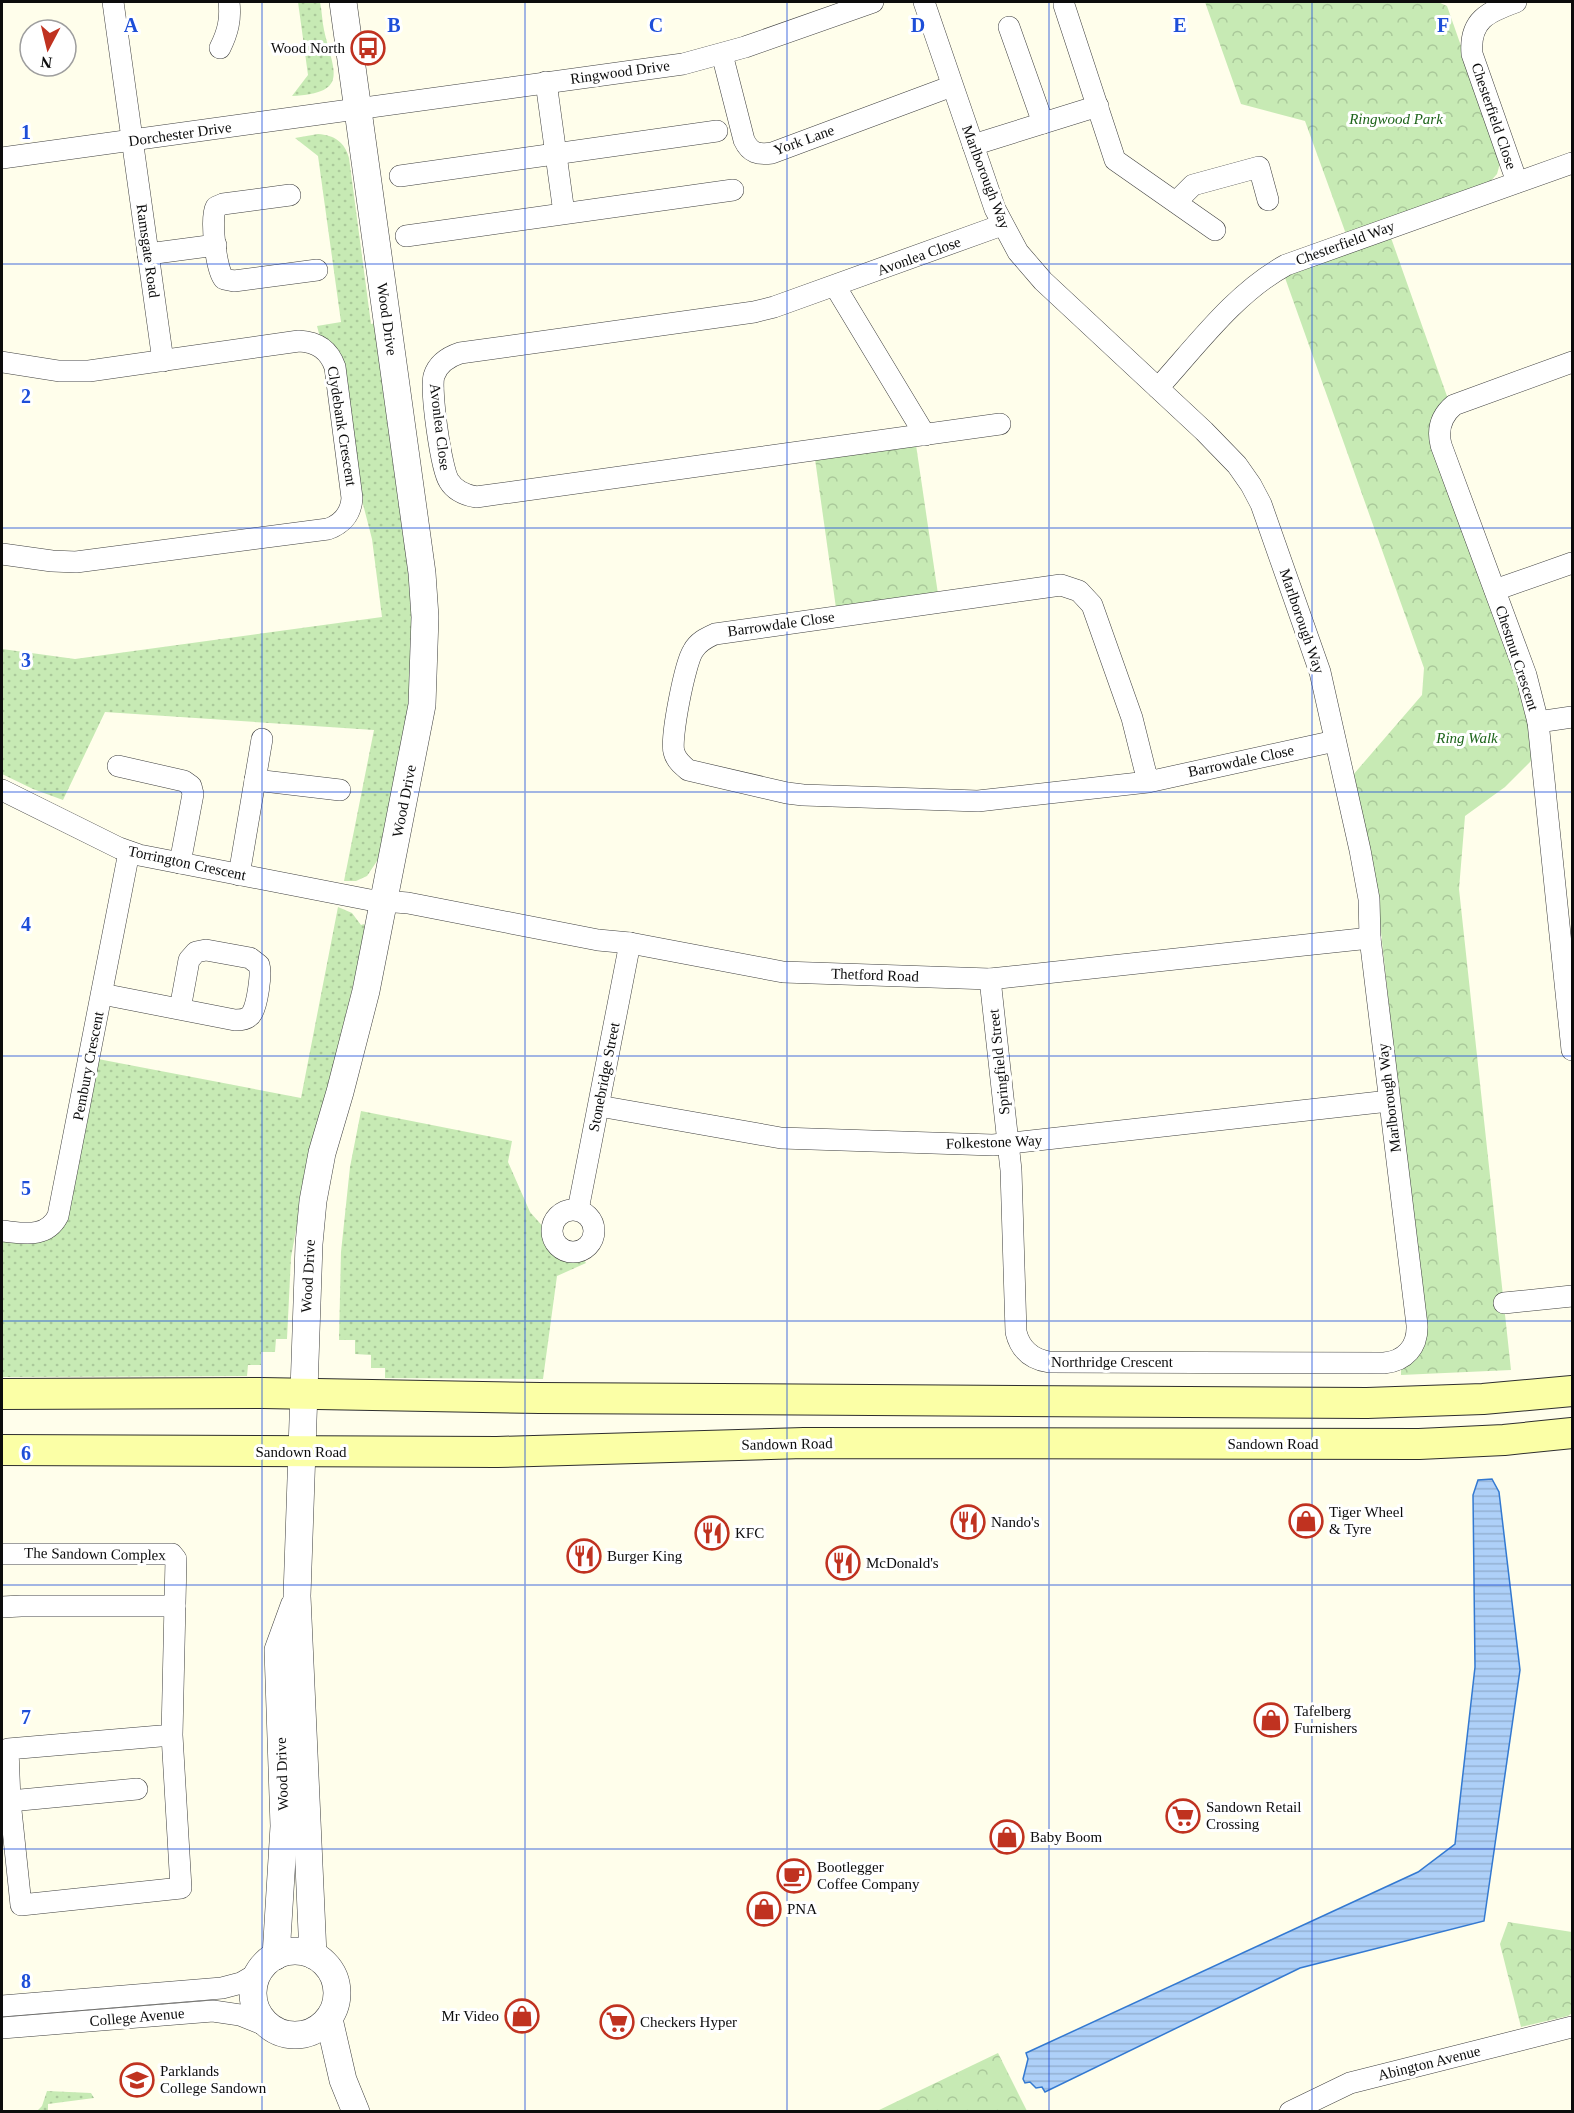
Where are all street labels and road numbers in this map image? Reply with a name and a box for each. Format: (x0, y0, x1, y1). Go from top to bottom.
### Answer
street label: Ringwood Drive (569, 57, 671, 87)
street label: Chesterfield Close (1468, 61, 1520, 172)
street label: Dorchester Drive (128, 119, 233, 149)
street label: York Lane (772, 122, 837, 158)
street label: Marlborough Way (959, 123, 1013, 232)
street label: Ramsgate Road (133, 203, 163, 299)
street label: Chesterfield Way (1293, 218, 1397, 268)
street label: Avonlea Close (875, 233, 963, 279)
street label: Wood Drive (374, 282, 400, 357)
street label: Clydebank Crescent (325, 365, 360, 488)
street label: Avonlea Close (427, 383, 453, 472)
street label: Marlborough Way (1277, 567, 1328, 676)
street label: Chestnut Crescent (1492, 603, 1542, 713)
street label: Barrowdale Close (726, 609, 836, 639)
street label: Barrowdale Close (1187, 742, 1296, 780)
street label: Wood Drive (389, 763, 419, 839)
street label: Torrington Crescent (127, 843, 248, 883)
street label: Thetford Road (831, 965, 920, 985)
street label: Springfield Street (985, 1008, 1013, 1116)
street label: Pembury Crescent (70, 1009, 107, 1122)
street label: Stonebridge Street (586, 1020, 623, 1133)
street label: Marlborough Way (1374, 1042, 1404, 1153)
street label: Folkestone Way (946, 1132, 1043, 1152)
street label: Wood Drive (298, 1239, 318, 1313)
street label: Northridge Crescent (1051, 1354, 1174, 1370)
street label: Sandown Road (741, 1435, 833, 1453)
street label: Sandown Road (1227, 1436, 1319, 1452)
street label: Sandown Road (255, 1444, 347, 1460)
street label: The Sandown Complex (24, 1545, 166, 1563)
street label: Wood Drive (273, 1737, 291, 1811)
street label: College Avenue (89, 2005, 185, 2029)
street label: Abington Avenue (1376, 2042, 1482, 2083)

